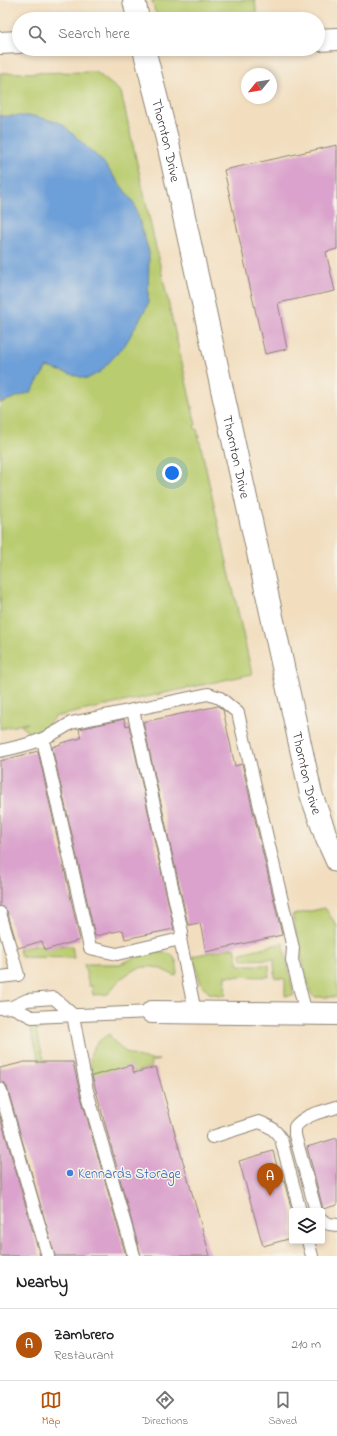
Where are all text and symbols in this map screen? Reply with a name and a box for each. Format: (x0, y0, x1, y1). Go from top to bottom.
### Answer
search box (12, 12, 325, 56)
icon: search (26, 23, 48, 45)
text: Search here (58, 23, 130, 45)
north arrow (241, 68, 277, 104)
street label: Thornton Drive (145, 97, 185, 185)
street label: Thornton Drive (216, 413, 255, 501)
your location (162, 463, 182, 483)
street label: Thornton Drive (286, 730, 327, 818)
pin: A (257, 1163, 283, 1196)
place label: Kennards Storage (78, 1164, 181, 1186)
marker: Kennards Storage (65, 1168, 75, 1178)
map controls (289, 1208, 325, 1244)
button: layers (289, 1208, 325, 1244)
text: Nearby (16, 1270, 68, 1295)
text: Zambrero (54, 1324, 114, 1346)
text: A (25, 1335, 33, 1354)
text: 210 m (291, 1335, 321, 1354)
text: Restaurant (54, 1346, 114, 1365)
tab: Map (40, 1389, 62, 1429)
tab: Directions (142, 1389, 188, 1429)
tab: Saved (268, 1389, 297, 1429)

